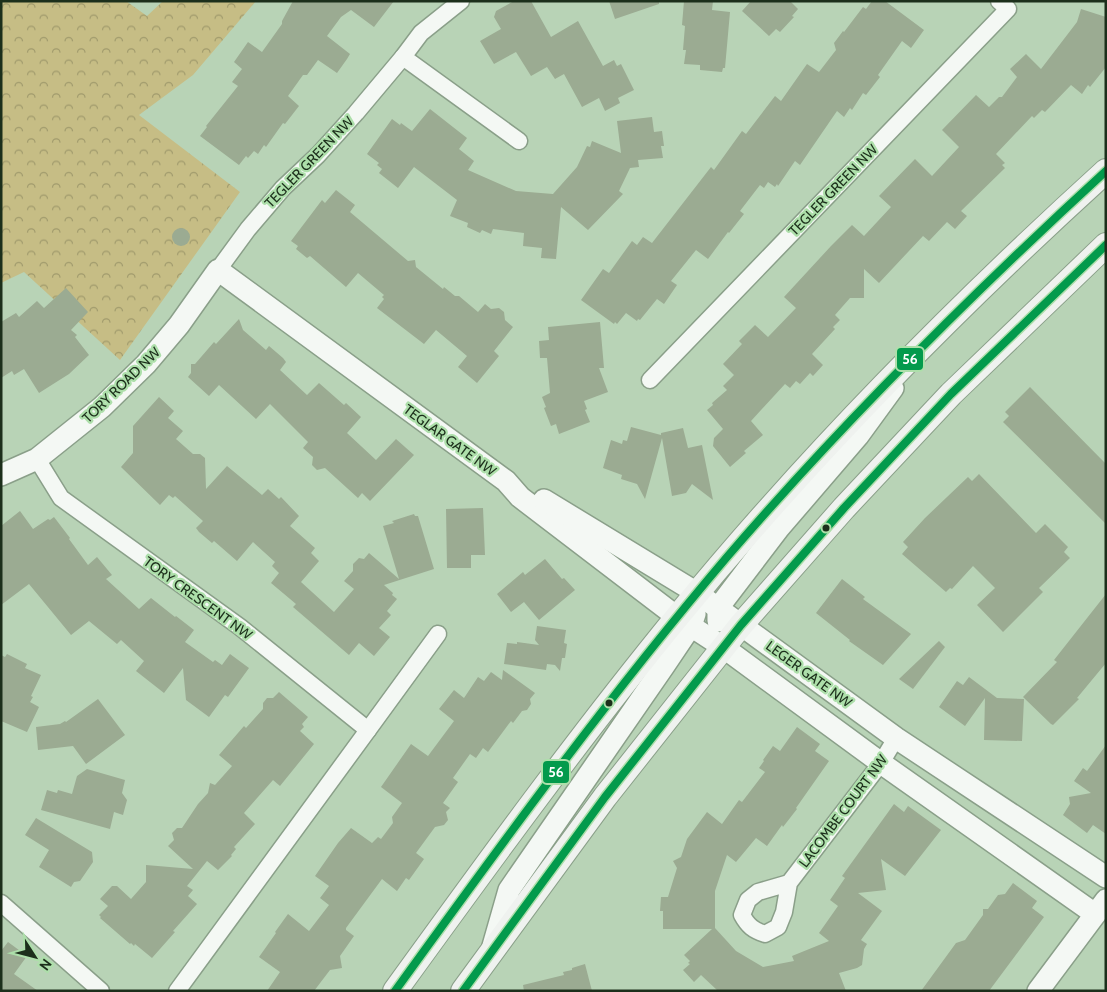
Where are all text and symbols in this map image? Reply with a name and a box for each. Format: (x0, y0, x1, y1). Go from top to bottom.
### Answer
street label: TEGLER GREEN NW (261, 112, 358, 212)
street label: TEGLER GREEN NW (785, 140, 882, 240)
street label: TORY ROAD NW (78, 343, 164, 427)
line badge: 56 (896, 347, 924, 371)
text: 56 (902, 350, 918, 368)
street label: TEGLAR GATE NW (400, 400, 501, 480)
unlabelled marker (821, 523, 831, 533)
street label: TORY CRESCENT NW (140, 552, 257, 644)
street label: LEGER GATE NW (762, 637, 856, 712)
unlabelled marker (604, 698, 614, 708)
street label: LACOMBE COURT NW (795, 750, 892, 871)
line badge: 56 (542, 760, 570, 784)
text: 56 (548, 763, 564, 781)
north arrow (10, 932, 60, 982)
text: N (35, 955, 56, 974)

